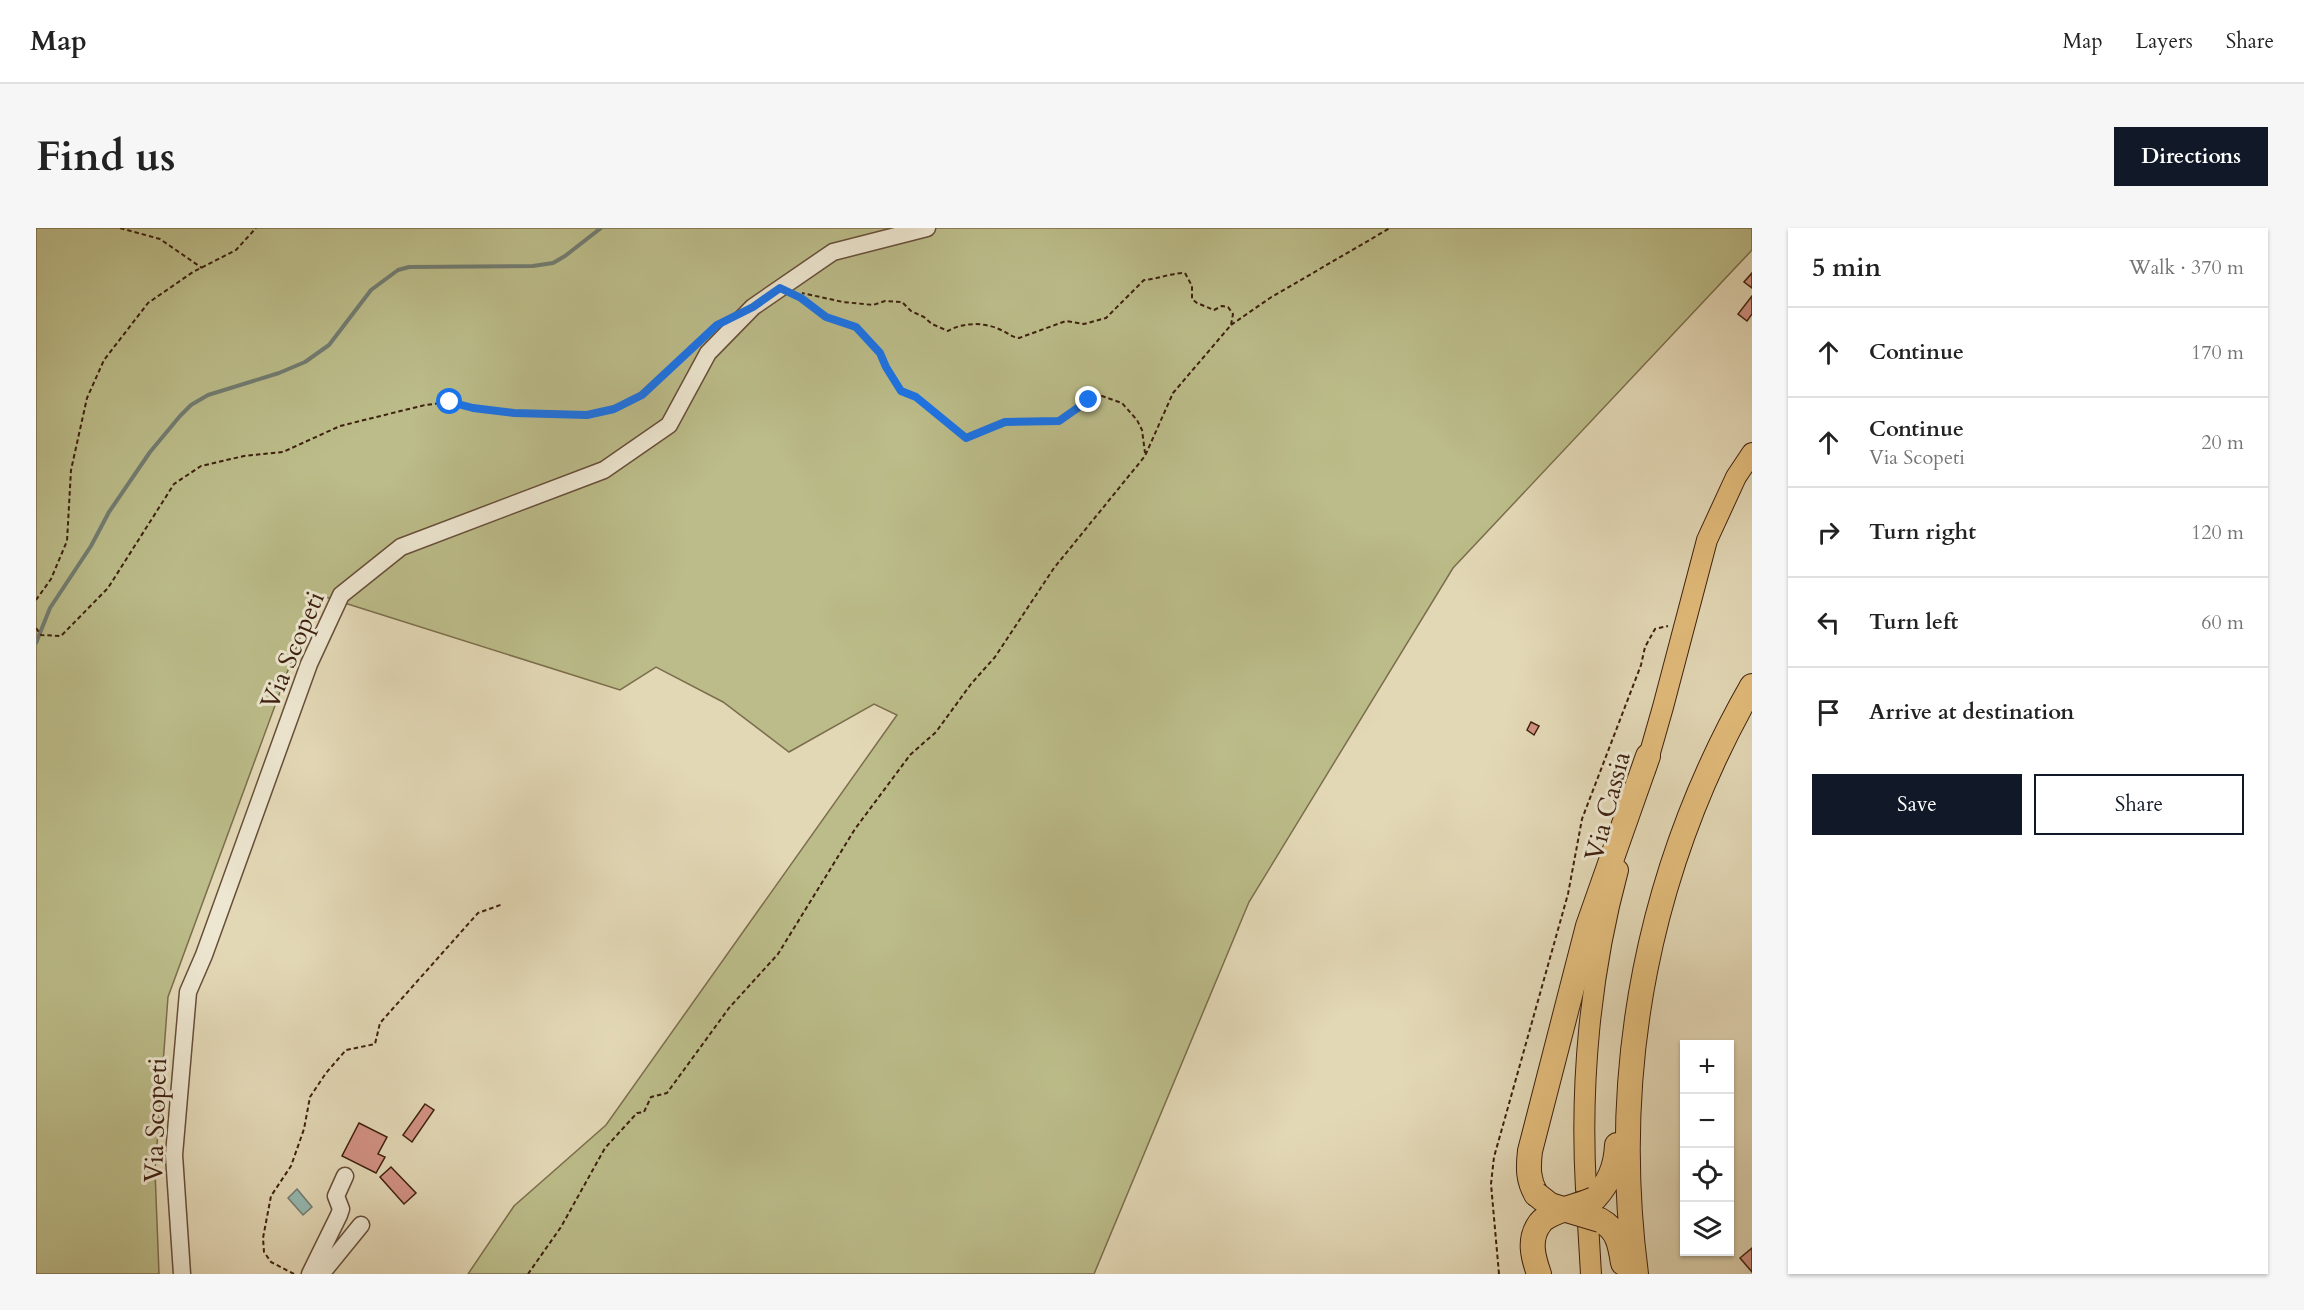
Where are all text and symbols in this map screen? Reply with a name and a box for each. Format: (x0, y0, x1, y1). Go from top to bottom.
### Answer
text: Map (30, 22, 87, 60)
text: Map (2063, 27, 2103, 56)
text: Layers (2136, 27, 2193, 56)
text: Share (2226, 27, 2274, 56)
button: Directions (2114, 127, 2268, 186)
text: Find us (36, 128, 176, 185)
text: 5 min (1812, 250, 1881, 285)
text: Walk · 370 m (2129, 254, 2244, 281)
icon: ahead (1812, 336, 1845, 369)
text: Continue (1869, 337, 1964, 367)
text: 170 m (2191, 339, 2244, 366)
route end (1075, 386, 1101, 412)
route start (436, 388, 462, 414)
text: Continue (1869, 414, 1964, 444)
icon: ahead (1812, 426, 1845, 459)
text: 20 m (2201, 429, 2244, 456)
text: Via Scopeti (1869, 444, 1965, 471)
icon: right (1812, 516, 1845, 549)
text: Turn right (1869, 517, 1976, 547)
text: 120 m (2191, 519, 2244, 546)
street label: Via Scopeti (252, 586, 333, 714)
icon: left (1812, 606, 1845, 639)
text: Turn left (1869, 607, 1958, 637)
text: 60 m (2201, 609, 2244, 636)
icon: arrive (1812, 696, 1845, 729)
text: Arrive at destination (1869, 697, 2074, 727)
street label: Via Cassia (1576, 748, 1639, 865)
button: Save (1812, 774, 2022, 835)
button: Share (2034, 774, 2244, 835)
map controls (1680, 1040, 1734, 1256)
button: + (1680, 1040, 1734, 1094)
street label: Via Scopeti (136, 1057, 175, 1183)
button: − (1680, 1094, 1734, 1148)
button: locate (1680, 1148, 1734, 1202)
button: layers (1680, 1202, 1734, 1256)

